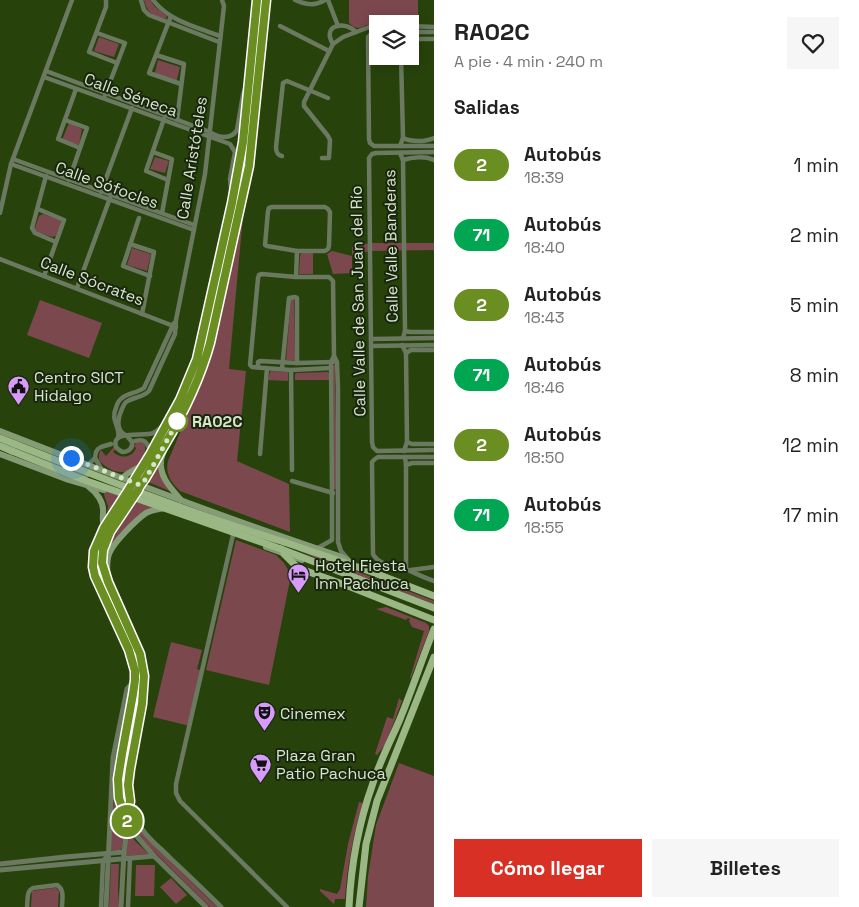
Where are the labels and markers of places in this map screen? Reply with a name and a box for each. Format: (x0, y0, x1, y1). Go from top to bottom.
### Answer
place label: Centro SICT Hidalgo (34, 367, 124, 406)
public building icon: Centro SICT Hidalgo (6, 374, 30, 405)
marker: RA02C (166, 410, 188, 432)
place label: RA02C (192, 411, 242, 432)
place label: Hotel Fiesta Inn Pachuca (315, 555, 409, 594)
hotel icon: Hotel Fiesta Inn Pachuca (287, 562, 311, 593)
theatre icon: Cinemex (252, 701, 276, 732)
place label: Cinemex (280, 703, 346, 724)
place label: Plaza Gran Patio Pachuca (276, 745, 386, 784)
supermarket icon: Plaza Gran Patio Pachuca (248, 752, 272, 783)

